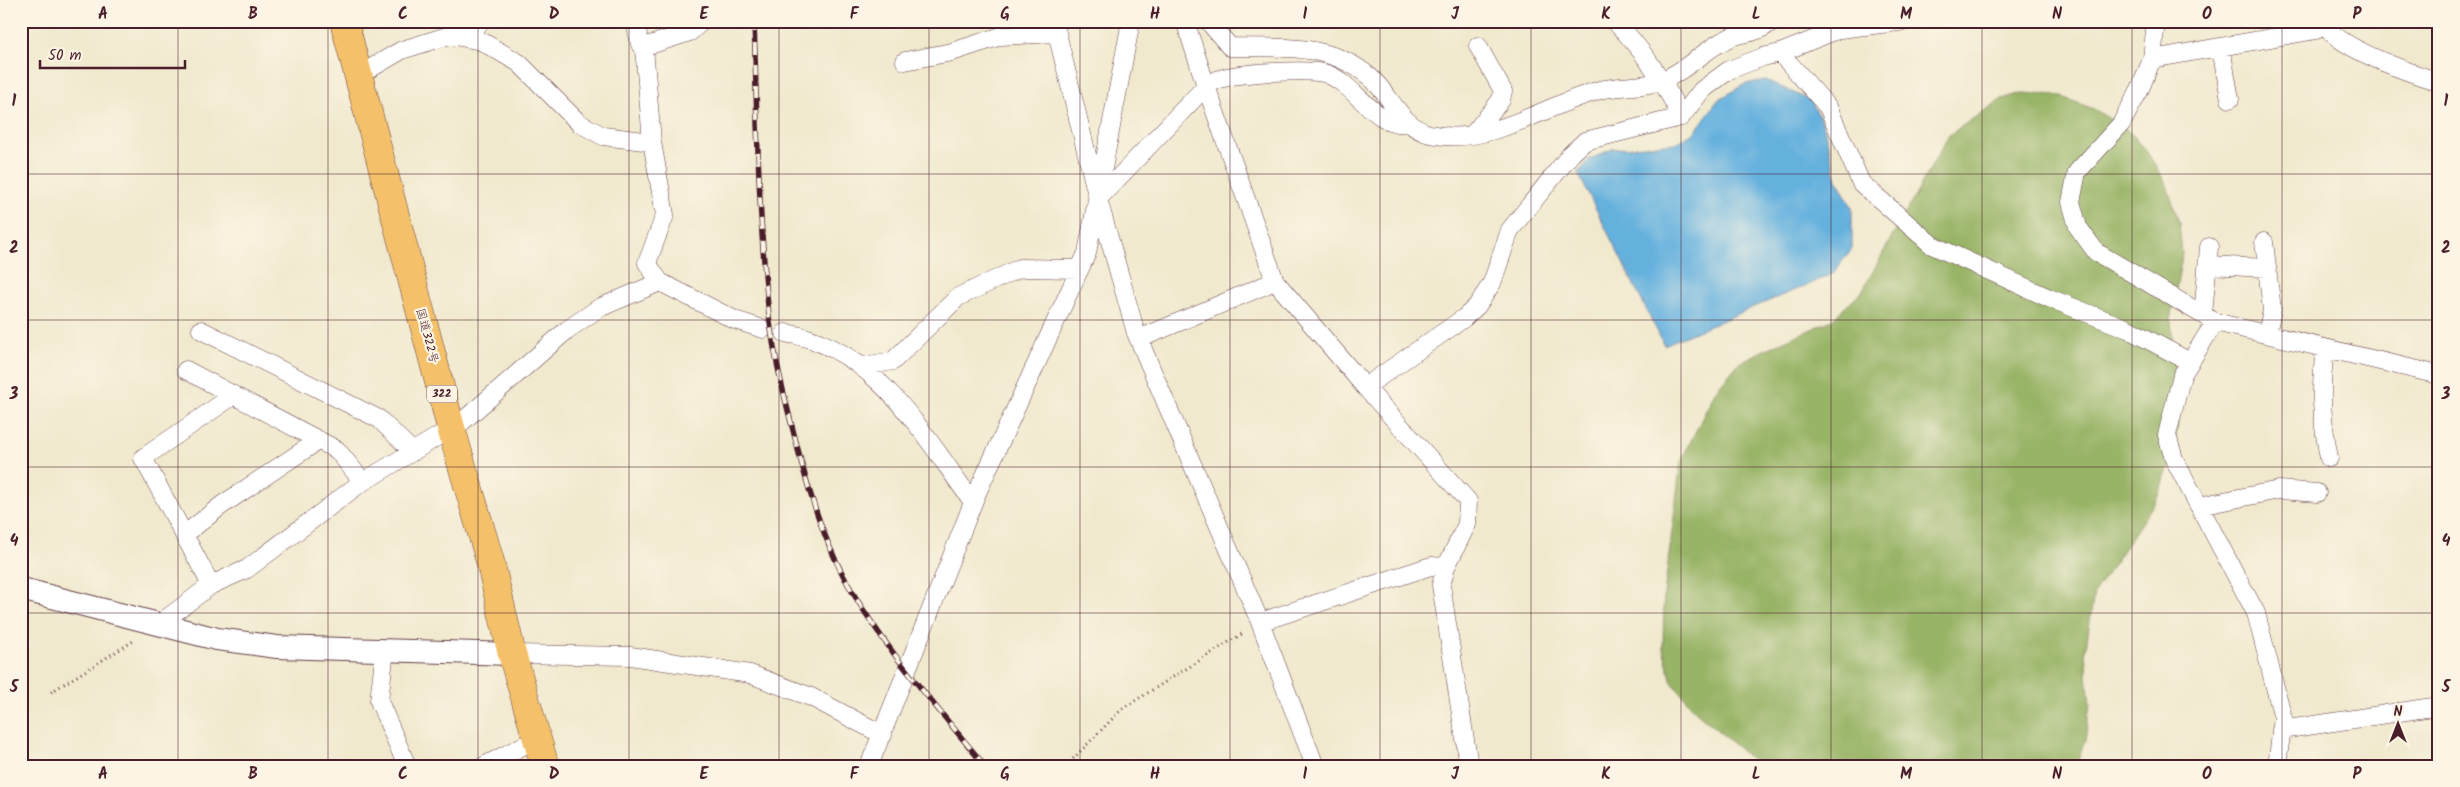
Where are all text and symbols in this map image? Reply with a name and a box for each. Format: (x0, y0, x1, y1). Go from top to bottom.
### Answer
text: A (98, 2, 108, 27)
text: B (248, 2, 258, 27)
text: C (398, 2, 408, 27)
text: D (549, 2, 560, 27)
text: E (700, 2, 710, 27)
text: F (850, 2, 860, 27)
text: G (1000, 2, 1010, 27)
text: H (1150, 2, 1160, 27)
text: I (1303, 2, 1308, 27)
text: J (1451, 2, 1460, 27)
text: K (1601, 2, 1611, 27)
text: L (1752, 2, 1760, 27)
text: M (1900, 2, 1913, 27)
text: N (2052, 2, 2062, 27)
text: O (2202, 2, 2212, 27)
text: P (2353, 2, 2363, 27)
scale bar (40, 38, 185, 70)
text: 50 m (48, 44, 82, 68)
text: 1 (12, 89, 17, 114)
text: 1 (2444, 89, 2449, 114)
text: 2 (9, 236, 19, 261)
text: 2 (2441, 236, 2451, 261)
street label: 国道322号 (410, 306, 444, 366)
text: 3 (9, 382, 19, 407)
text: 3 (2441, 382, 2451, 407)
road number: 322 (427, 386, 457, 402)
text: 4 (10, 529, 19, 554)
text: 4 (2442, 529, 2451, 554)
text: 5 (9, 675, 20, 700)
text: 5 (2441, 675, 2452, 700)
north arrow (2372, 700, 2422, 750)
text: N (2394, 701, 2403, 723)
text: A (98, 762, 108, 787)
text: B (248, 762, 258, 787)
text: C (398, 762, 408, 787)
text: D (549, 762, 560, 787)
text: E (700, 762, 710, 787)
text: F (850, 762, 860, 787)
text: G (1000, 762, 1010, 787)
text: H (1150, 762, 1160, 787)
text: I (1303, 762, 1308, 787)
text: J (1451, 762, 1460, 787)
text: K (1601, 762, 1611, 787)
text: L (1752, 762, 1760, 787)
text: M (1900, 762, 1913, 787)
text: N (2052, 762, 2062, 787)
text: O (2202, 762, 2212, 787)
text: P (2353, 762, 2363, 787)

